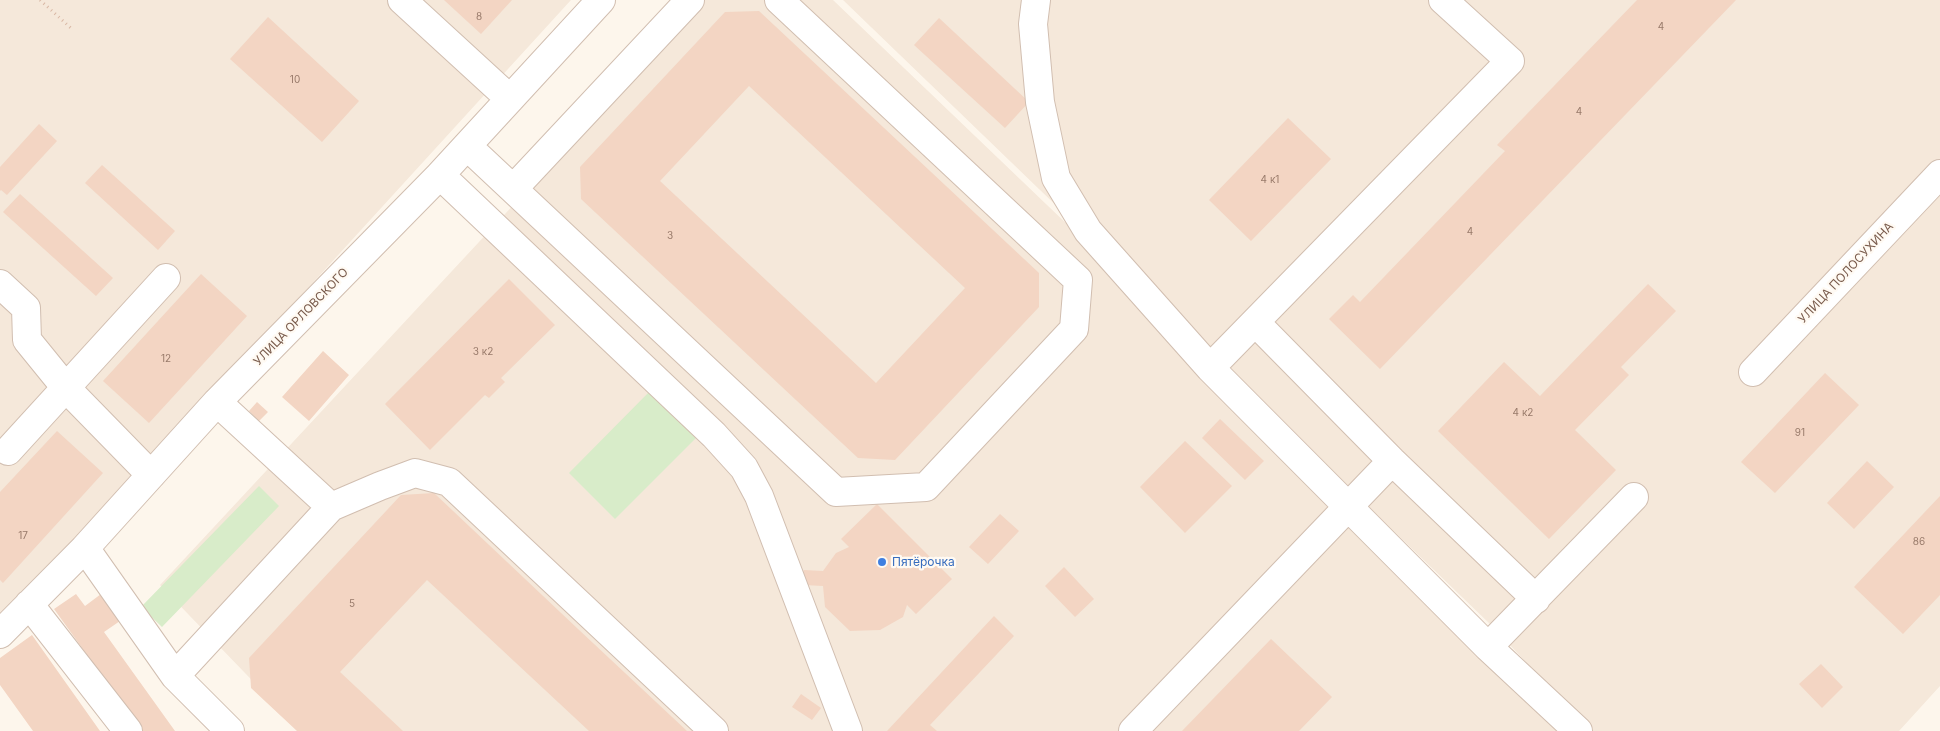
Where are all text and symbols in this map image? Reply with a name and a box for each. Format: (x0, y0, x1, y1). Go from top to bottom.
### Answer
house number: 8 (476, 11, 482, 23)
house number: 4 (1658, 21, 1664, 33)
house number: 10 (290, 74, 300, 86)
house number: 4 (1576, 106, 1582, 118)
house number: 4 к1 (1261, 174, 1279, 186)
street label: УЛИЦА ПОЛОСУХИНА (1795, 220, 1897, 326)
house number: 4 (1467, 226, 1473, 238)
house number: 3 (667, 230, 673, 242)
street label: УЛИЦА ОРЛОВСКОГО (251, 265, 351, 369)
house number: 3 к2 (473, 346, 493, 358)
house number: 12 (161, 353, 171, 365)
house number: 4 к2 (1513, 407, 1533, 419)
house number: 91 (1795, 427, 1805, 439)
house number: 17 (18, 530, 28, 542)
house number: 86 (1913, 536, 1925, 548)
place label: Пятёрочка (892, 555, 955, 569)
marker: Пятёрочка (876, 556, 888, 568)
house number: 5 (349, 598, 355, 610)

